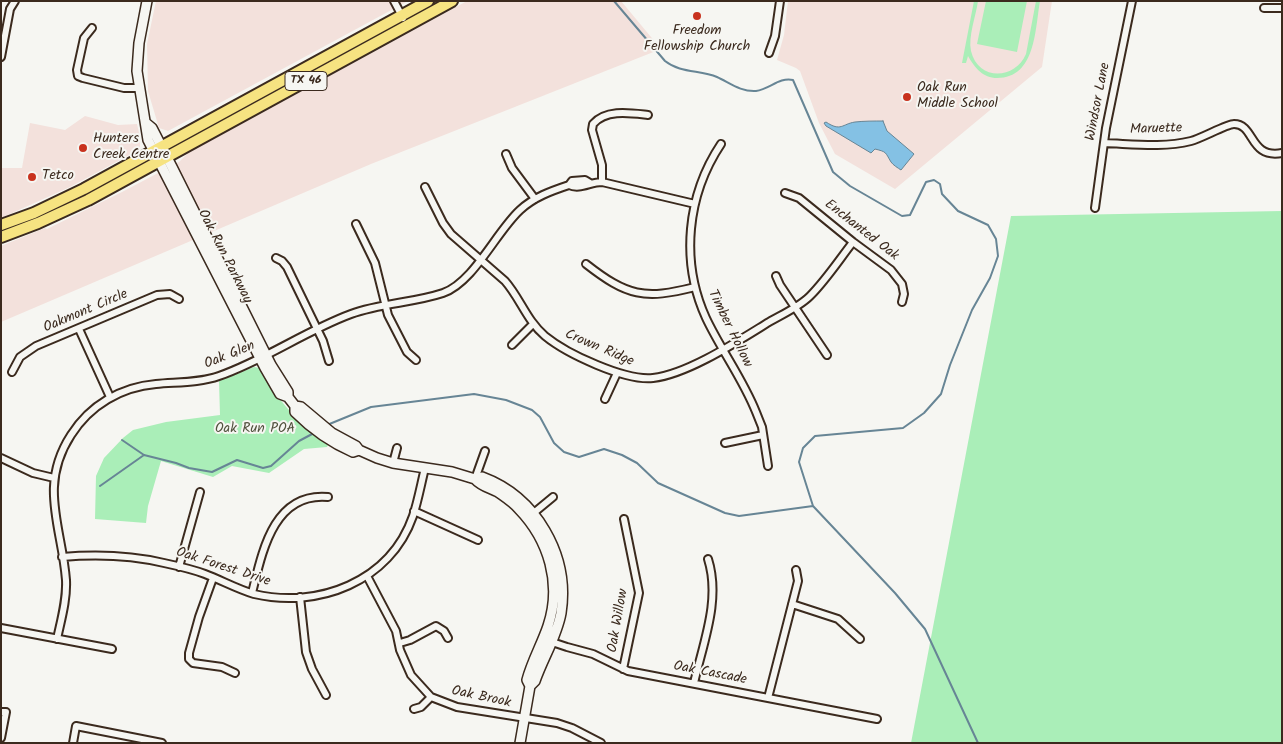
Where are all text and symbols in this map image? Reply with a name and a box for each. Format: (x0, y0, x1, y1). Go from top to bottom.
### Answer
marker: Freedom Fellowship Church (691, 10, 703, 22)
place label: Freedom Fellowship Church (644, 24, 750, 56)
street label: Windsor Lane (1083, 61, 1115, 143)
road number: TX 46 (285, 72, 327, 90)
place label: Oak Run Middle School (917, 81, 998, 114)
marker: Oak Run Middle School (901, 91, 913, 103)
street label: Maruette (1130, 121, 1182, 139)
place label: Hunters Creek Centre (93, 132, 169, 164)
marker: Hunters Creek Centre (77, 142, 89, 154)
place label: Tetco (42, 169, 74, 185)
marker: Tetco (26, 171, 38, 183)
street label: Enchanted Oak (821, 197, 901, 265)
street label: Oak Run Parkway (193, 207, 255, 307)
street label: Oakmont Circle (41, 287, 131, 337)
street label: Timber Hollow (703, 287, 755, 371)
street label: Crown Ridge (562, 327, 636, 371)
street label: Oak Glen (202, 338, 258, 374)
park label: Oak Run POA (215, 422, 295, 438)
street label: Oak Forest Drive (174, 545, 272, 591)
street label: Oak Willow (605, 588, 633, 654)
street label: Oak Cascade (672, 659, 748, 689)
street label: Oak Brook (450, 684, 512, 712)

